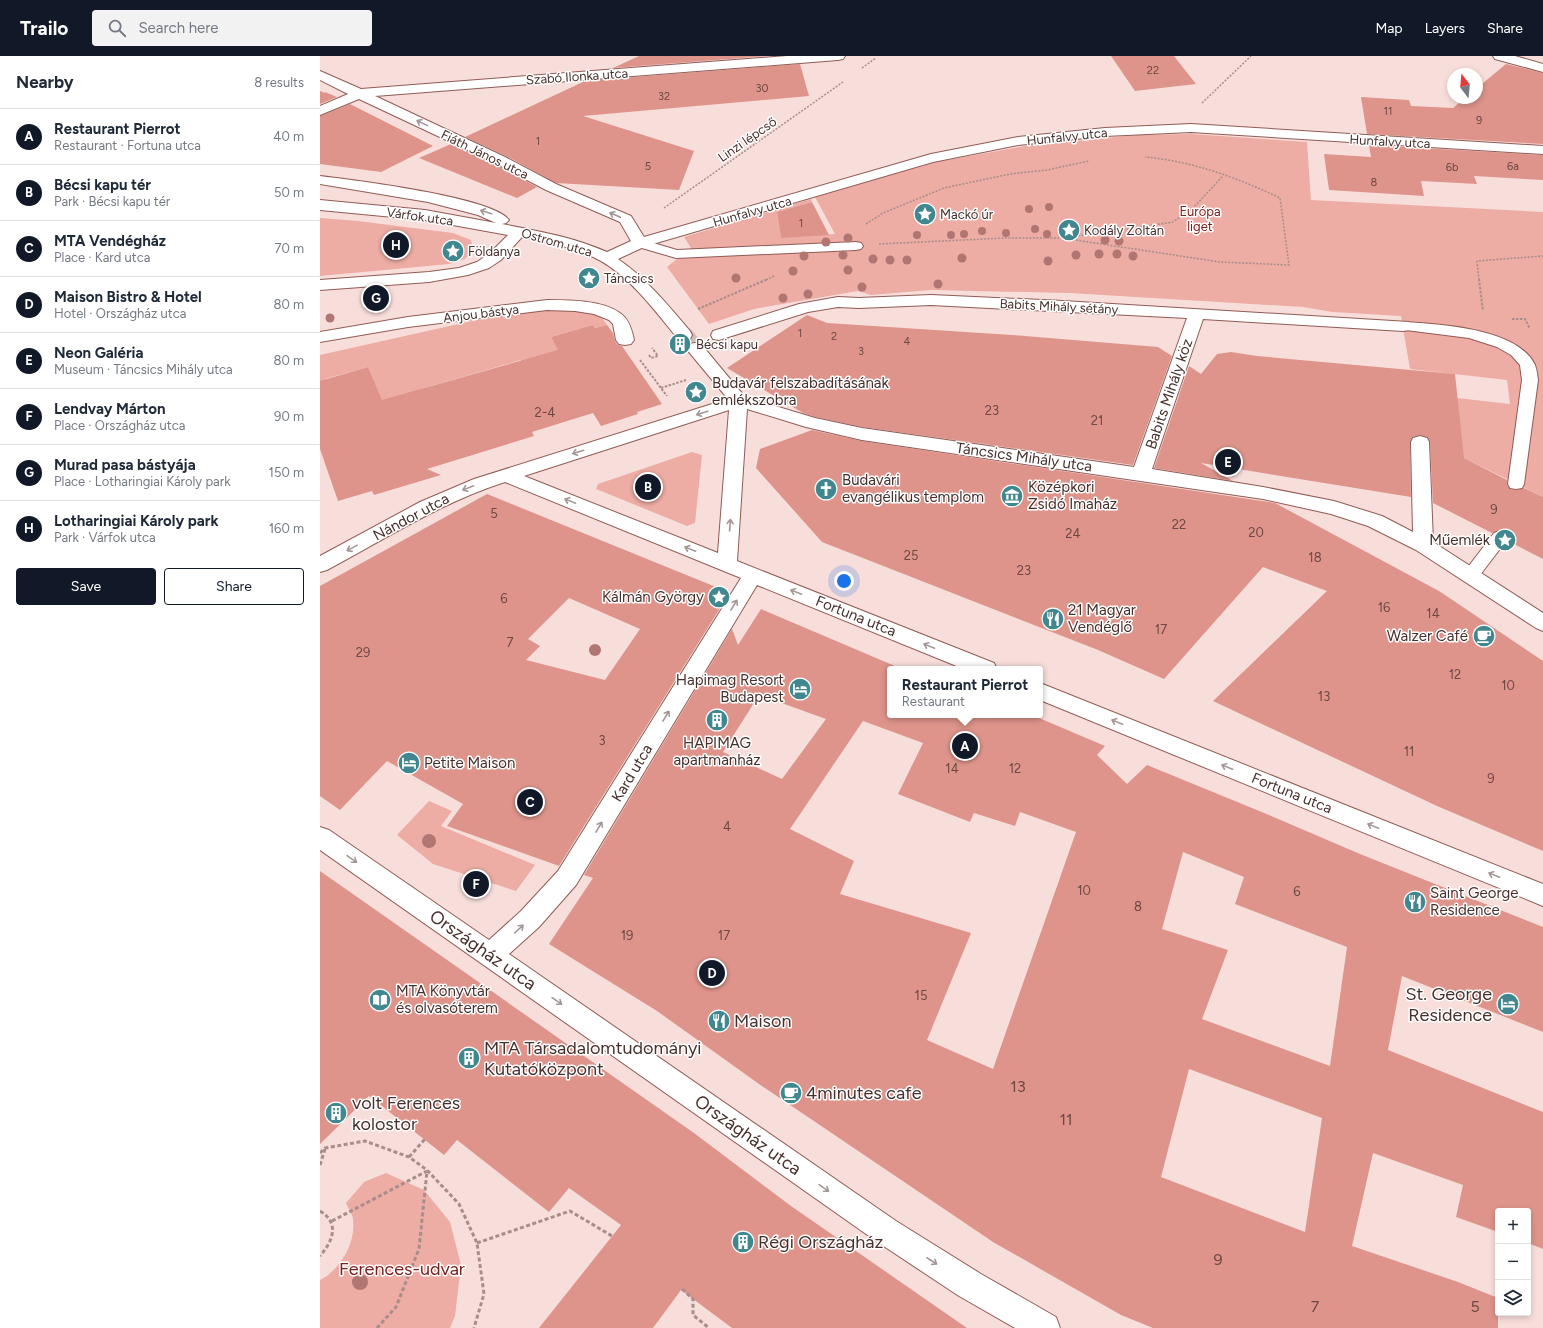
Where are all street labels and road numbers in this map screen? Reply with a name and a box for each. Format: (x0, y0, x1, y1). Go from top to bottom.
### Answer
street label: Szabó Ilonka utca (525, 65, 629, 88)
street label: Linzi lépcső (715, 114, 779, 165)
street label: Hunfalvy utca (1026, 125, 1108, 148)
street label: Fiáth János utca (439, 127, 531, 182)
street label: Hunfalvy utca (1349, 132, 1431, 151)
street label: Hunfalvy utca (711, 193, 793, 230)
street label: Várfok utca (386, 204, 454, 229)
street label: Ostrom utca (520, 225, 594, 260)
street label: Babits Mihály sétány (999, 296, 1119, 317)
street label: Anjou bástya (442, 301, 520, 326)
street label: Babits Mihály köz (1142, 336, 1196, 452)
street label: Táncsics Mihály utca (955, 439, 1093, 475)
street label: Nándor utca (370, 489, 452, 545)
street label: Fortuna utca (813, 592, 899, 640)
street label: Kard utca (608, 741, 656, 805)
street label: Fortuna utca (1249, 769, 1335, 817)
street label: Országház utca (425, 905, 541, 995)
street label: Országház utca (690, 1090, 806, 1180)

